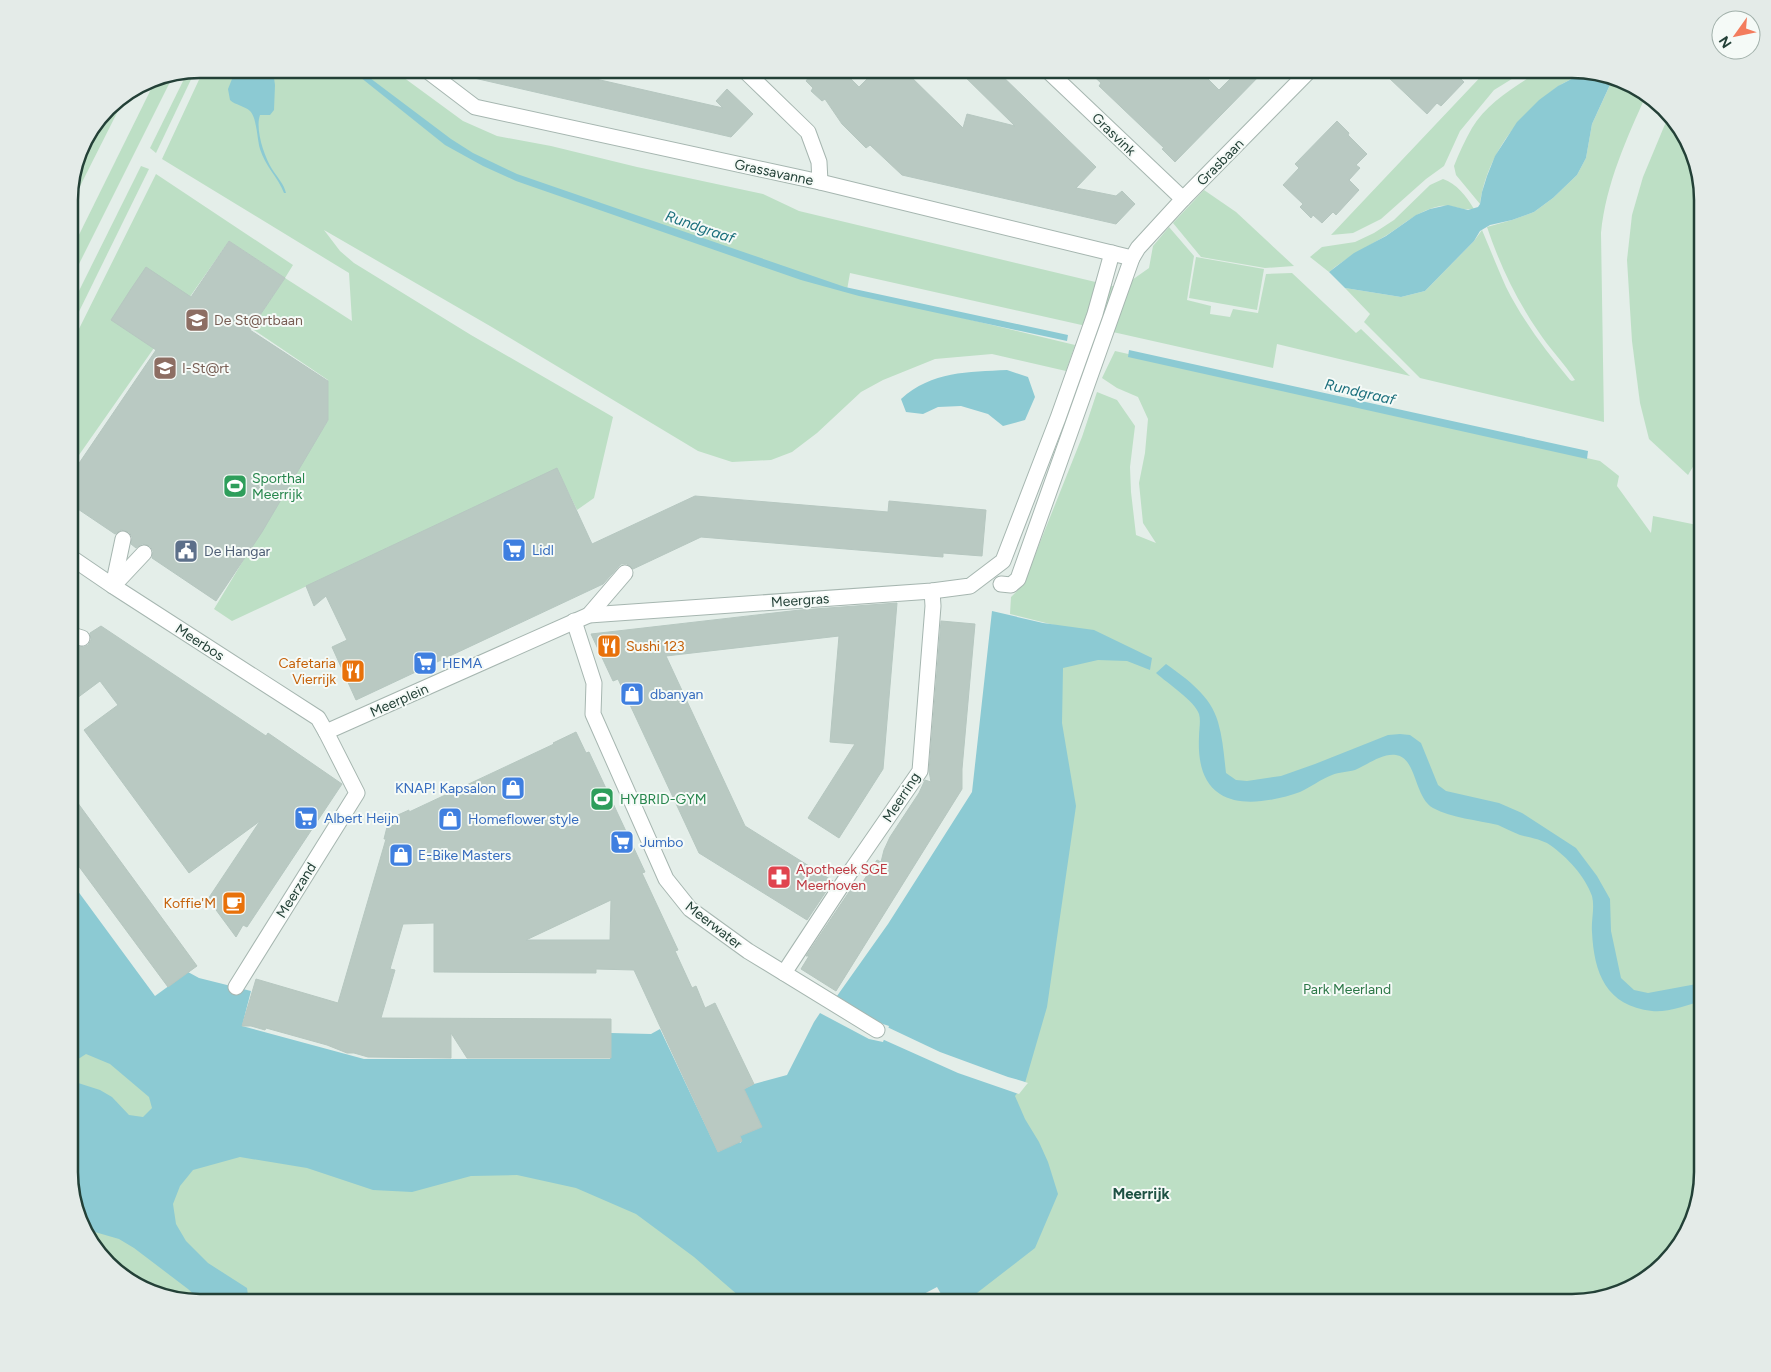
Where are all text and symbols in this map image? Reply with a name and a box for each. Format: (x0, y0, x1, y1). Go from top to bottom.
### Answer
north arrow (1711, 10, 1761, 60)
text: N (1715, 33, 1736, 51)
street label: Grasvink (1088, 109, 1139, 159)
street label: Grasbaan (1193, 135, 1247, 189)
street label: Grassavanne (733, 156, 815, 189)
water label: Rundgraaf (663, 207, 738, 248)
school or university icon: De St@rtbaan (184, 307, 210, 333)
place label: De St@rtbaan (214, 312, 303, 329)
school or university icon: I-St@rt (152, 355, 178, 381)
place label: I-St@rt (182, 360, 229, 377)
water label: Rundgraaf (1323, 375, 1399, 409)
place label: Sporthal Meerrijk (252, 470, 305, 503)
sports icon: Sporthal Meerrijk (222, 473, 248, 499)
supermarket icon: Lidl (501, 537, 527, 563)
public building icon: De Hangar (173, 538, 199, 564)
place label: Lidl (532, 542, 554, 559)
place label: De Hangar (204, 543, 271, 560)
street label: Meergras (770, 590, 830, 611)
street label: Meerbos (172, 620, 227, 664)
restaurant icon: Sushi 123 (596, 633, 622, 659)
place label: Sushi 123 (626, 638, 685, 655)
supermarket icon: HEMA (412, 650, 438, 676)
place label: Cafetaria Vierrijk (278, 655, 336, 688)
place label: HEMA (442, 655, 483, 672)
restaurant icon: Cafetaria Vierrijk (340, 658, 366, 684)
street label: Meerplein (367, 680, 431, 721)
shop icon: dbanyan (619, 681, 645, 707)
place label: dbanyan (650, 686, 704, 703)
street label: Meerring (879, 769, 924, 825)
shop icon: KNAP! Kapsalon (500, 775, 526, 801)
place label: KNAP! Kapsalon (395, 780, 496, 797)
sports icon: HYBRID-GYM (589, 786, 615, 812)
place label: HYBRID-GYM (620, 791, 707, 808)
supermarket icon: Albert Heijn (293, 805, 319, 831)
shop icon: Homeflower style (437, 806, 463, 832)
place label: Albert Heijn (324, 810, 399, 827)
place label: Homeflower style (468, 811, 579, 828)
supermarket icon: Jumbo (609, 829, 635, 855)
place label: Jumbo (640, 834, 683, 851)
shop icon: E-Bike Masters (388, 842, 414, 868)
place label: E-Bike Masters (418, 847, 511, 864)
street label: Meerzand (273, 860, 320, 921)
place label: Apotheek SGE Meerhoven (796, 861, 888, 894)
pharmacy icon: Apotheek SGE Meerhoven (766, 864, 792, 890)
cafe icon: Koffie'M (221, 890, 247, 916)
place label: Koffie'M (164, 895, 216, 912)
street label: Meerwater (682, 898, 746, 953)
park label: Park Meerland (1303, 981, 1391, 998)
district label: Meerrijk (1112, 1185, 1170, 1203)

